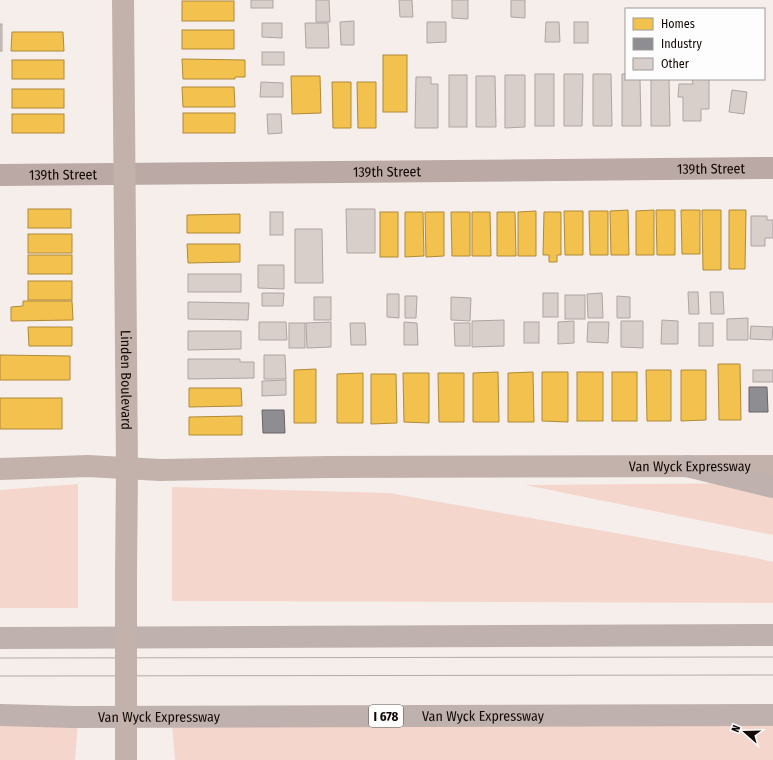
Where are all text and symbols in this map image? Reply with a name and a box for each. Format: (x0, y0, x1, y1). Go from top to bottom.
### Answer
legend (625, 8, 765, 80)
text: Homes (661, 17, 695, 31)
text: Industry (661, 37, 702, 51)
text: Other (661, 57, 690, 71)
street label: 139th Street (677, 160, 746, 178)
street label: 139th Street (353, 163, 422, 181)
street label: 139th Street (29, 166, 98, 184)
street label: Linden Boulevard (117, 330, 135, 430)
street label: Van Wyck Expressway (629, 458, 752, 475)
road number: I 678 (369, 705, 403, 727)
street label: Van Wyck Expressway (422, 708, 545, 725)
street label: Van Wyck Expressway (98, 709, 221, 726)
north arrow (725, 712, 765, 752)
text: N (729, 723, 743, 734)

